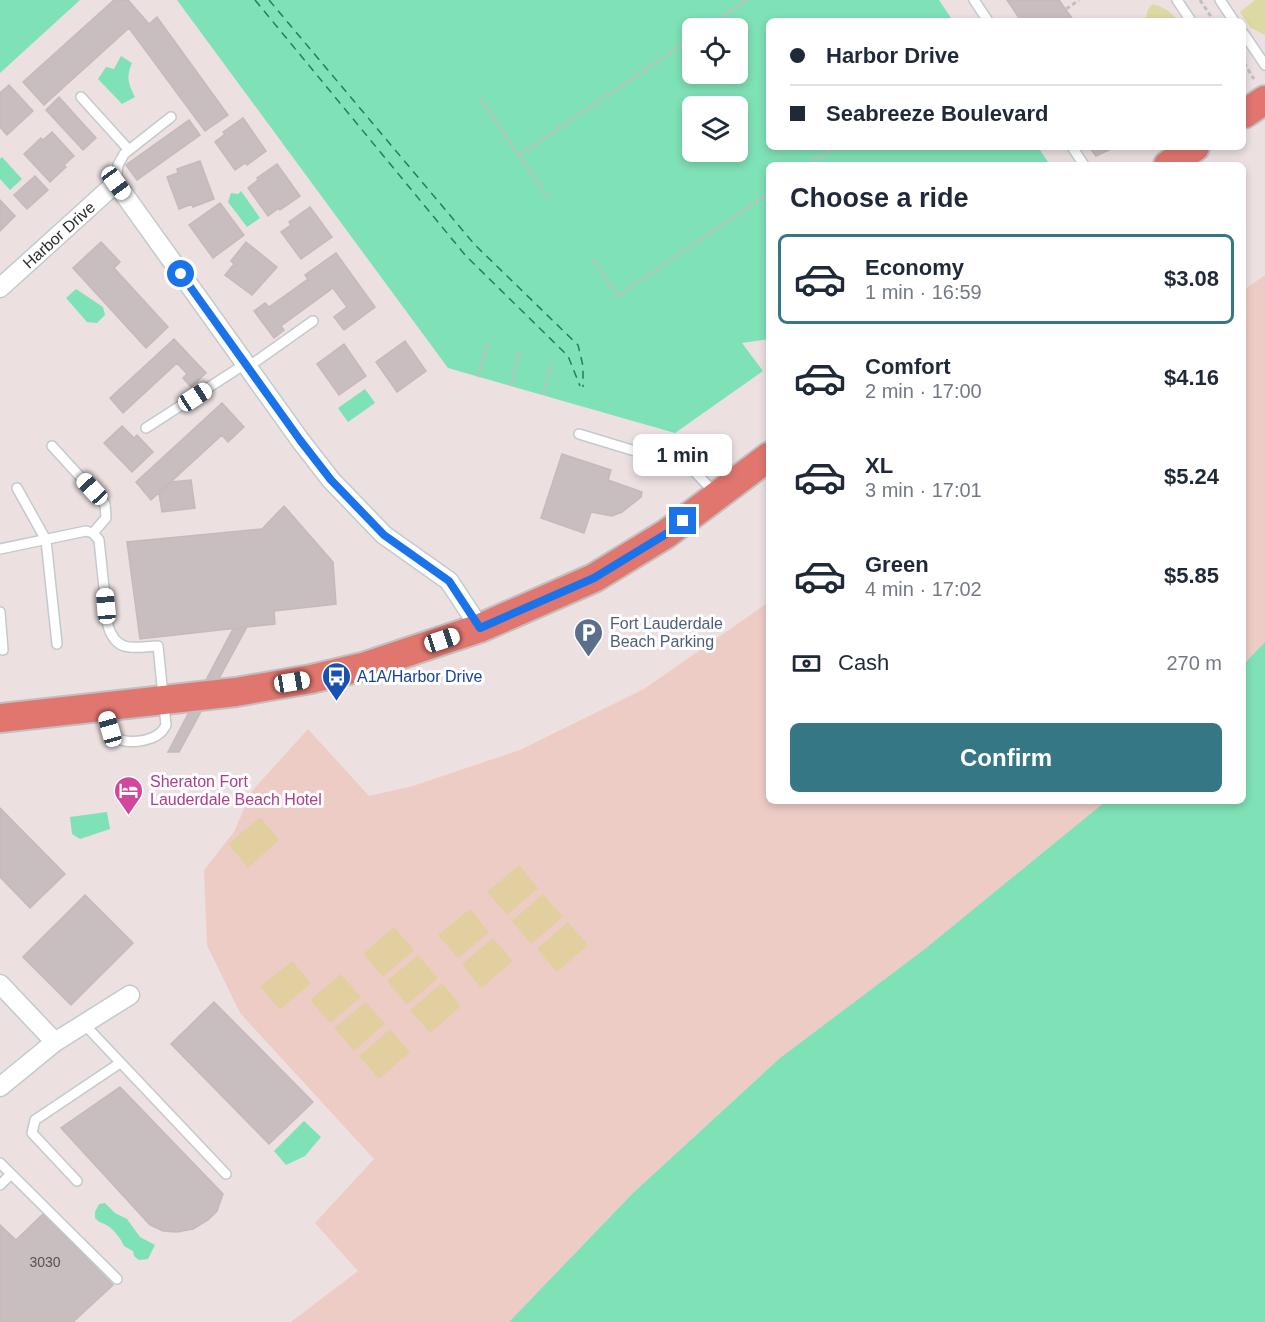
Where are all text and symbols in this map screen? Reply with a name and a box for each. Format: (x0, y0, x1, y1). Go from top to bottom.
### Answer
map controls (682, 18, 748, 162)
button: locate (682, 18, 748, 84)
text: Harbor Drive (826, 43, 959, 68)
button: layers (682, 96, 748, 162)
text: Seabreeze Boulevard (826, 101, 1049, 126)
car (98, 163, 134, 203)
text: Choose a ride (790, 183, 969, 213)
street label: Harbor Drive (20, 198, 98, 272)
icon: car (793, 252, 847, 306)
text: Economy (865, 255, 964, 280)
route start (167, 260, 194, 287)
text: $3.08 (1164, 266, 1219, 291)
text: 1 min · 16:59 (865, 281, 982, 303)
icon: car (793, 351, 847, 405)
text: Comfort (865, 354, 951, 379)
text: $4.16 (1164, 365, 1219, 390)
car (175, 380, 215, 414)
text: 2 min · 17:00 (865, 380, 982, 402)
callout: 1 min (634, 434, 732, 476)
text: 1 min (656, 444, 709, 466)
icon: car (793, 450, 847, 504)
text: XL (865, 453, 893, 478)
text: $5.24 (1164, 464, 1219, 489)
car (73, 470, 111, 508)
text: 3 min · 17:01 (865, 479, 982, 501)
route end (669, 507, 696, 534)
icon: car (793, 549, 847, 603)
text: Green (865, 552, 929, 577)
text: $5.85 (1164, 563, 1219, 588)
text: 4 min · 17:02 (865, 578, 982, 600)
car (95, 587, 117, 625)
place label: Fort Lauderdale Beach Parking (610, 615, 723, 650)
parking icon: Fort Lauderdale Beach Parking (573, 616, 605, 658)
car (422, 626, 462, 654)
icon: cash (790, 647, 823, 680)
text: Cash (838, 650, 889, 675)
text: 270 m (1166, 652, 1222, 674)
bus stop icon: A1A/Harbor Drive (320, 660, 352, 702)
place label: A1A/Harbor Drive (357, 668, 482, 685)
car (273, 670, 311, 694)
car (96, 709, 124, 749)
button: Confirm (790, 723, 1222, 792)
place label: Sheraton Fort Lauderdale Beach Hotel (150, 773, 322, 808)
hotel icon: Sheraton Fort Lauderdale Beach Hotel (113, 774, 145, 816)
house number: 3030 (29, 1254, 61, 1270)

